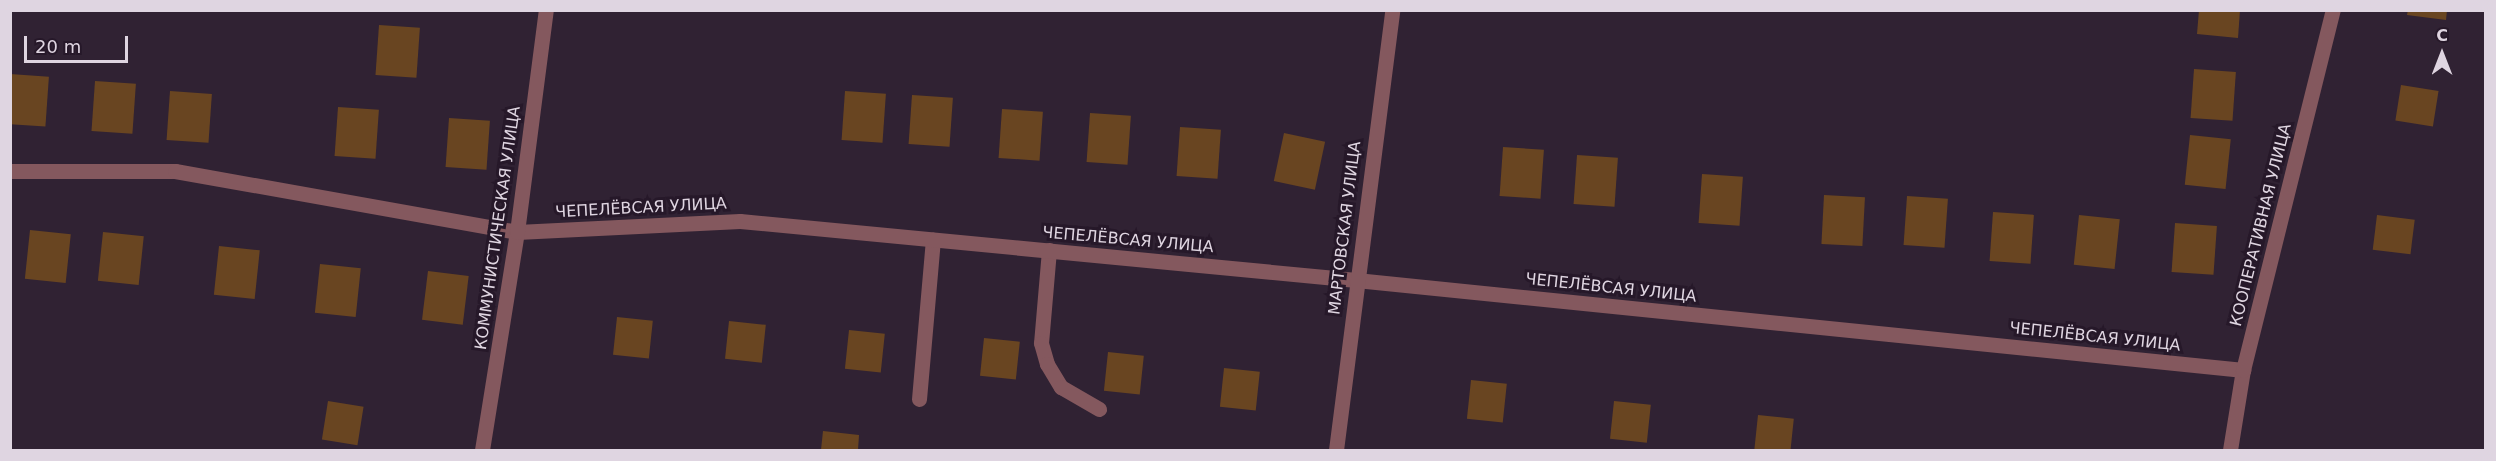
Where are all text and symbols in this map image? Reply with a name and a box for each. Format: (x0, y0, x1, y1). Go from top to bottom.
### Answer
scale bar (27, 24, 130, 62)
north arrow (2412, 24, 2472, 84)
text: С (2436, 26, 2448, 45)
text: 20 m (35, 36, 81, 57)
street label: КОММУНИСТИЧЕСКАЯ УЛИЦА (471, 105, 525, 351)
street label: КООПЕРАТИВНАЯ УЛИЦА (2226, 122, 2296, 328)
street label: МАРТОВСКАЯ УЛИЦА (1325, 140, 1365, 316)
street label: ЧЕПЕЛЁВСАЯ УЛИЦА (555, 194, 727, 222)
street label: ЧЕПЕЛЁВСАЯ УЛИЦА (1042, 223, 1214, 257)
street label: ЧЕПЕЛЁВСАЯ УЛИЦА (1525, 269, 1697, 307)
street label: ЧЕПЕЛЁВСАЯ УЛИЦА (2009, 318, 2181, 356)

